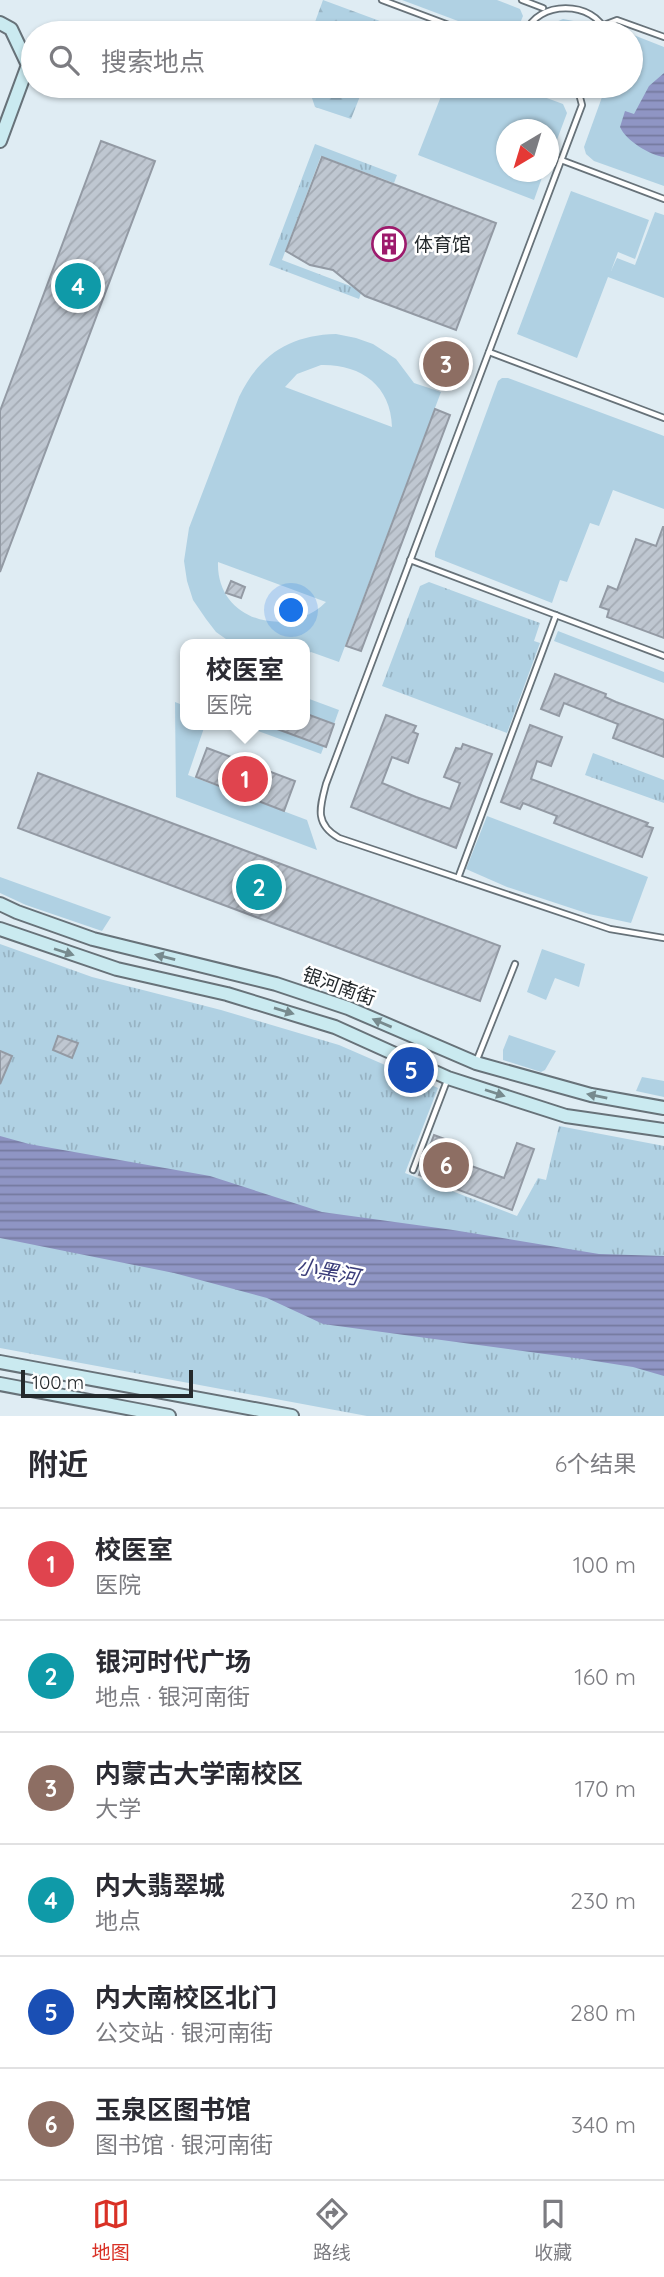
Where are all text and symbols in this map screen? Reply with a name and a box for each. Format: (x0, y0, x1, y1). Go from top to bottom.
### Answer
search box (21, 21, 643, 98)
icon: search (45, 41, 83, 79)
text: 搜索地点 (101, 45, 205, 78)
north arrow (496, 119, 559, 182)
building icon: 体育馆 (370, 225, 408, 263)
place label: 体育馆 (414, 232, 471, 256)
pin: 4 (55, 260, 101, 312)
pin: 3 (423, 338, 469, 390)
your location (274, 593, 308, 627)
popup (180, 639, 310, 730)
text: 校医室 (206, 653, 284, 686)
text: 医院 (206, 690, 252, 719)
pin: 1 (222, 753, 268, 805)
pin: 2 (236, 861, 282, 913)
one-way arrow (54, 947, 75, 957)
one-way arrow (154, 951, 176, 962)
street label: 银河南街 (299, 962, 379, 1010)
one-way arrow (273, 1007, 294, 1017)
one-way arrow (372, 1017, 392, 1029)
pin: 5 (388, 1044, 434, 1096)
one-way arrow (485, 1088, 506, 1099)
one-way arrow (586, 1090, 608, 1101)
pin: 6 (423, 1139, 469, 1191)
water label: 小黑河 (295, 1252, 365, 1291)
scale bar (21, 1367, 192, 1399)
text: 100 m (32, 1370, 84, 1394)
text: 附近 (28, 1445, 88, 1483)
text: 6个结果 (555, 1449, 636, 1478)
text: 校医室 (95, 1533, 173, 1566)
text: 1 (47, 1550, 55, 1579)
text: 100 m (573, 1550, 636, 1579)
text: 医院 (95, 1570, 141, 1599)
text: 银河时代广场 (95, 1645, 251, 1678)
text: 2 (44, 1662, 58, 1691)
text: 160 m (574, 1662, 636, 1691)
text: 地点 · 银河南街 (95, 1682, 250, 1711)
text: 内蒙古大学南校区 (95, 1757, 303, 1790)
text: 3 (45, 1774, 57, 1803)
text: 170 m (575, 1774, 636, 1803)
text: 大学 (95, 1794, 141, 1823)
text: 内大翡翠城 (95, 1869, 225, 1902)
text: 4 (44, 1886, 58, 1915)
text: 230 m (570, 1886, 636, 1915)
text: 地点 (95, 1906, 141, 1935)
text: 内大南校区北门 (95, 1981, 277, 2014)
text: 5 (44, 1998, 58, 2027)
text: 280 m (570, 1998, 636, 2027)
text: 公交站 · 银河南街 (95, 2018, 273, 2047)
text: 玉泉区图书馆 (95, 2093, 251, 2126)
text: 6 (45, 2110, 57, 2139)
text: 340 m (571, 2110, 636, 2139)
text: 图书馆 · 银河南街 (95, 2130, 273, 2159)
tab: 地图 (92, 2195, 130, 2264)
tab: 路线 (313, 2195, 351, 2264)
tab: 收藏 (534, 2195, 572, 2264)

